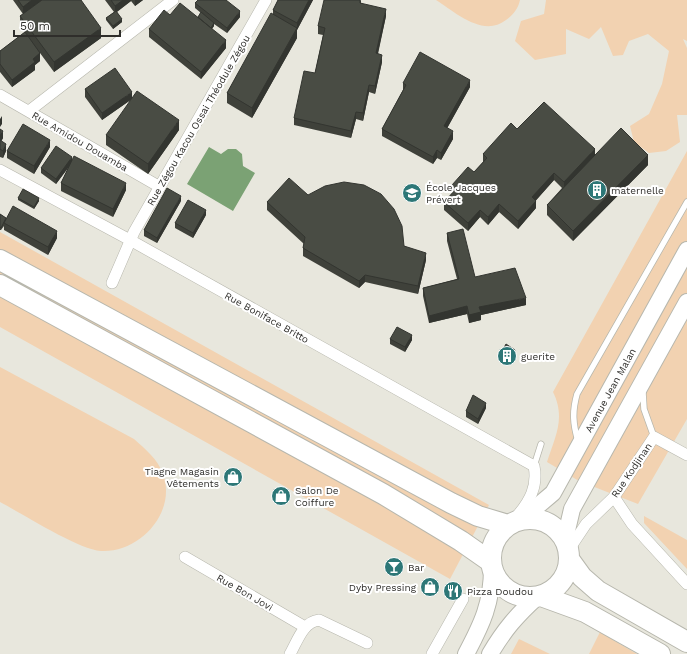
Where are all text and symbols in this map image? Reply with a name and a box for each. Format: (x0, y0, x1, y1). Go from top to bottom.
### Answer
scale bar (14, 12, 120, 38)
text: 50 m (20, 19, 50, 33)
street label: Rue Zégou Kacou Ossai Théodule Zégou (145, 33, 252, 208)
street label: Rue Amidou Douamba (30, 110, 130, 174)
building icon: maternelle (586, 179, 608, 201)
school or university icon: École Jacques Prévert (401, 182, 423, 204)
place label: École Jacques Prévert (426, 182, 496, 205)
place label: maternelle (611, 185, 664, 196)
street label: Rue Boniface Britto (223, 290, 311, 345)
building icon: guerite (496, 345, 518, 367)
street label: Avenue Jean Malan (583, 346, 638, 434)
place label: guerite (521, 351, 555, 362)
street label: Rue Kodjinan (609, 441, 654, 500)
place label: Tiagne Magasin Vêtements (145, 466, 219, 489)
shop icon: Tiagne Magasin Vêtements (222, 466, 244, 488)
shop icon: Salon De Coiffure (270, 485, 292, 507)
place label: Salon De Coiffure (295, 485, 339, 508)
bar icon: Bar (383, 556, 405, 578)
place label: Bar (408, 562, 424, 573)
street label: Rue Bon Jovi (215, 572, 275, 613)
shop icon: Dyby Pressing (419, 576, 441, 598)
restaurant icon: Pizza Doudou (442, 580, 464, 602)
place label: Dyby Pressing (349, 582, 417, 593)
place label: Pizza Doudou (467, 586, 533, 597)

